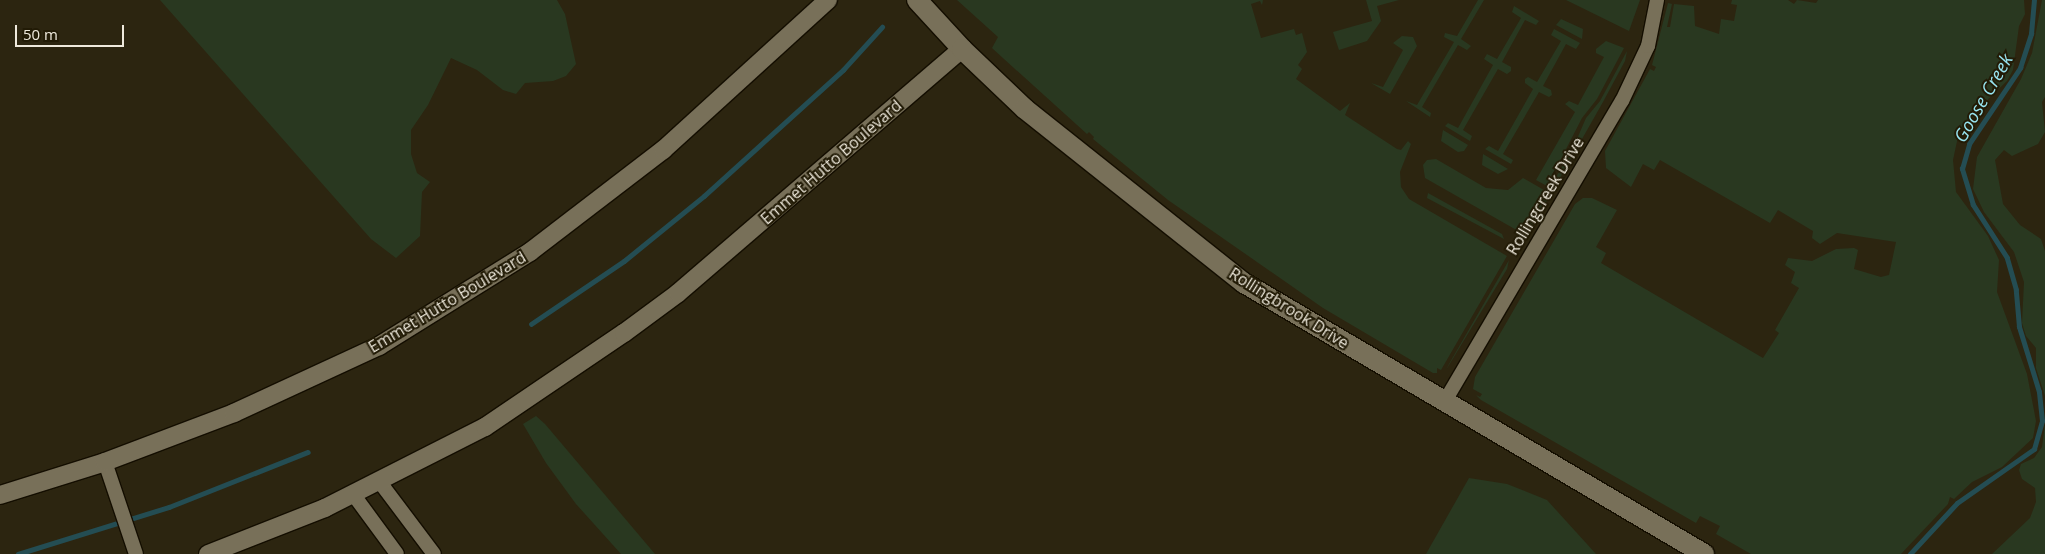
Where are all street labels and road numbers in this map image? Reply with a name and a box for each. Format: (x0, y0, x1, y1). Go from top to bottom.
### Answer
street label: Emmet Hutto Boulevard (757, 96, 905, 228)
street label: Rollingcreek Drive (1502, 134, 1588, 258)
street label: Emmet Hutto Boulevard (365, 247, 529, 357)
street label: Rollingbrook Drive (1226, 263, 1352, 353)

